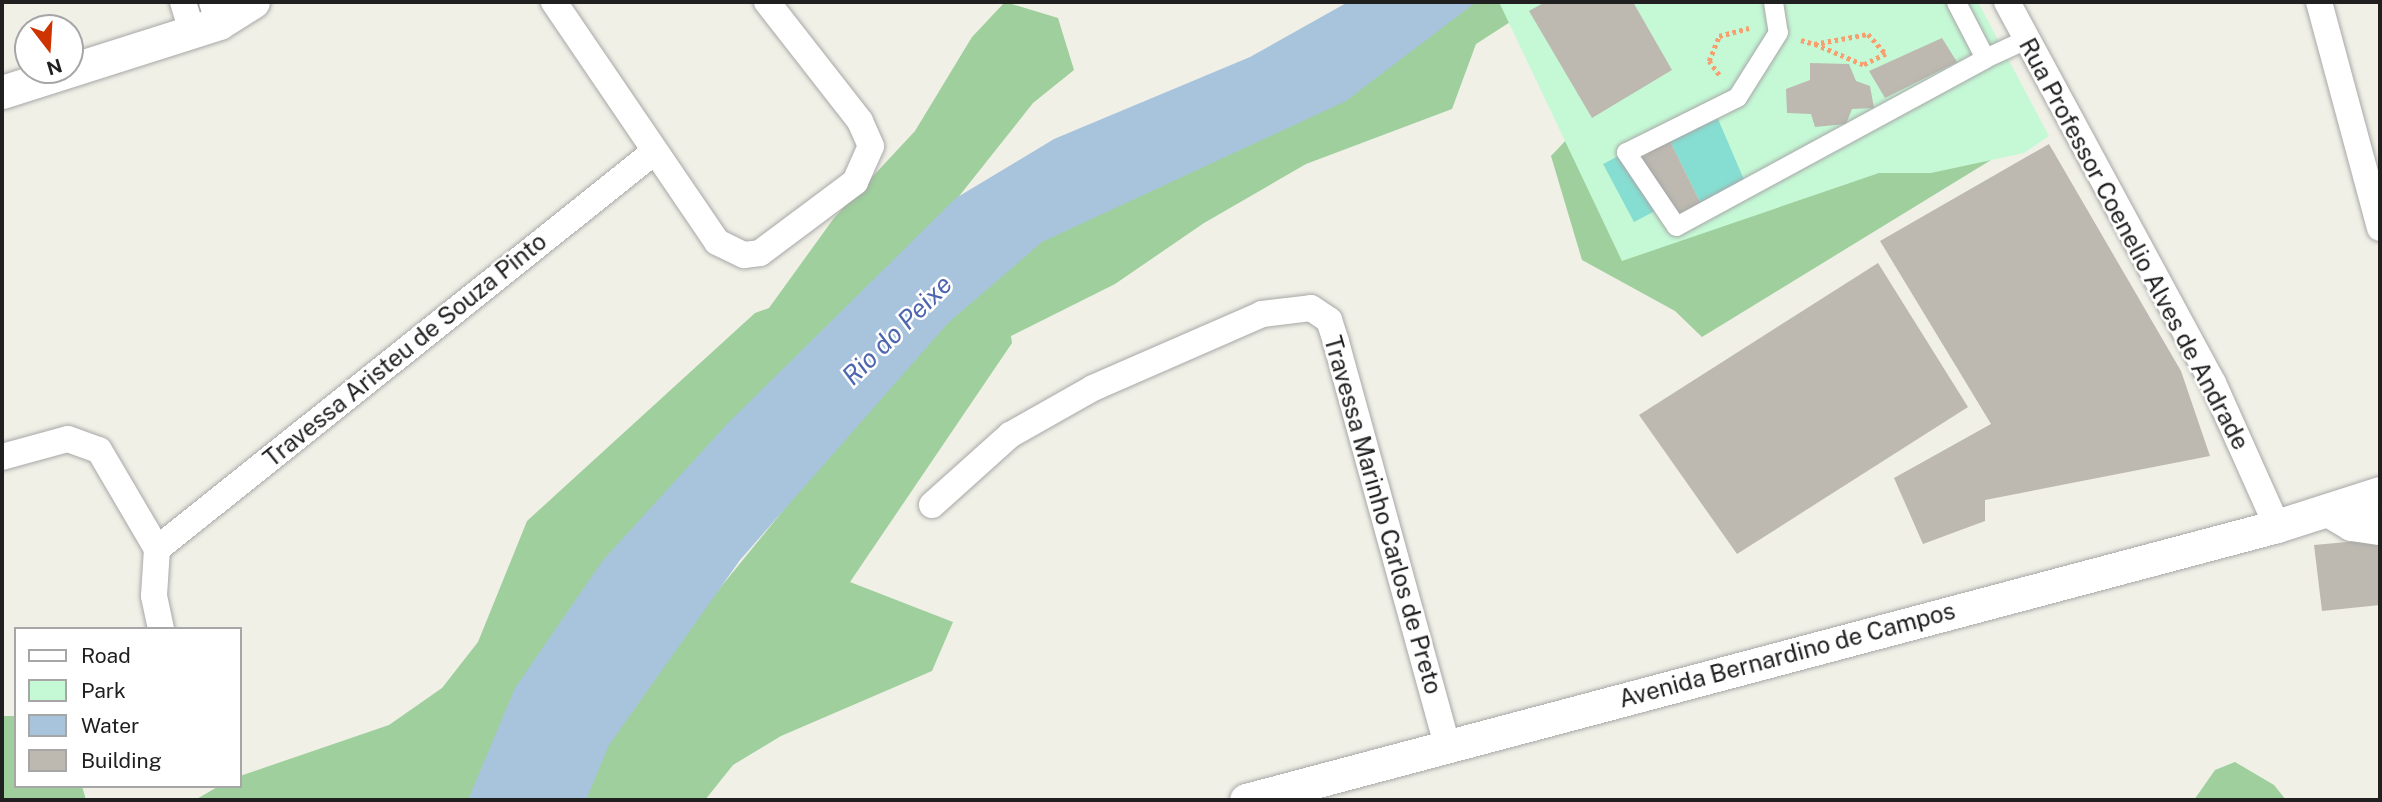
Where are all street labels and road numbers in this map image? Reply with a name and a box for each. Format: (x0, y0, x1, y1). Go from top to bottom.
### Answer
street label: Rua Professor Coenelio Alves de Andrade (2013, 33, 2255, 455)
street label: Travessa Aristeu de Souza Pinto (258, 227, 552, 473)
street label: Travessa Marinho Carlos de Preto (1318, 332, 1448, 698)
street label: Avenida Bernardino de Campos (1615, 596, 1959, 714)

